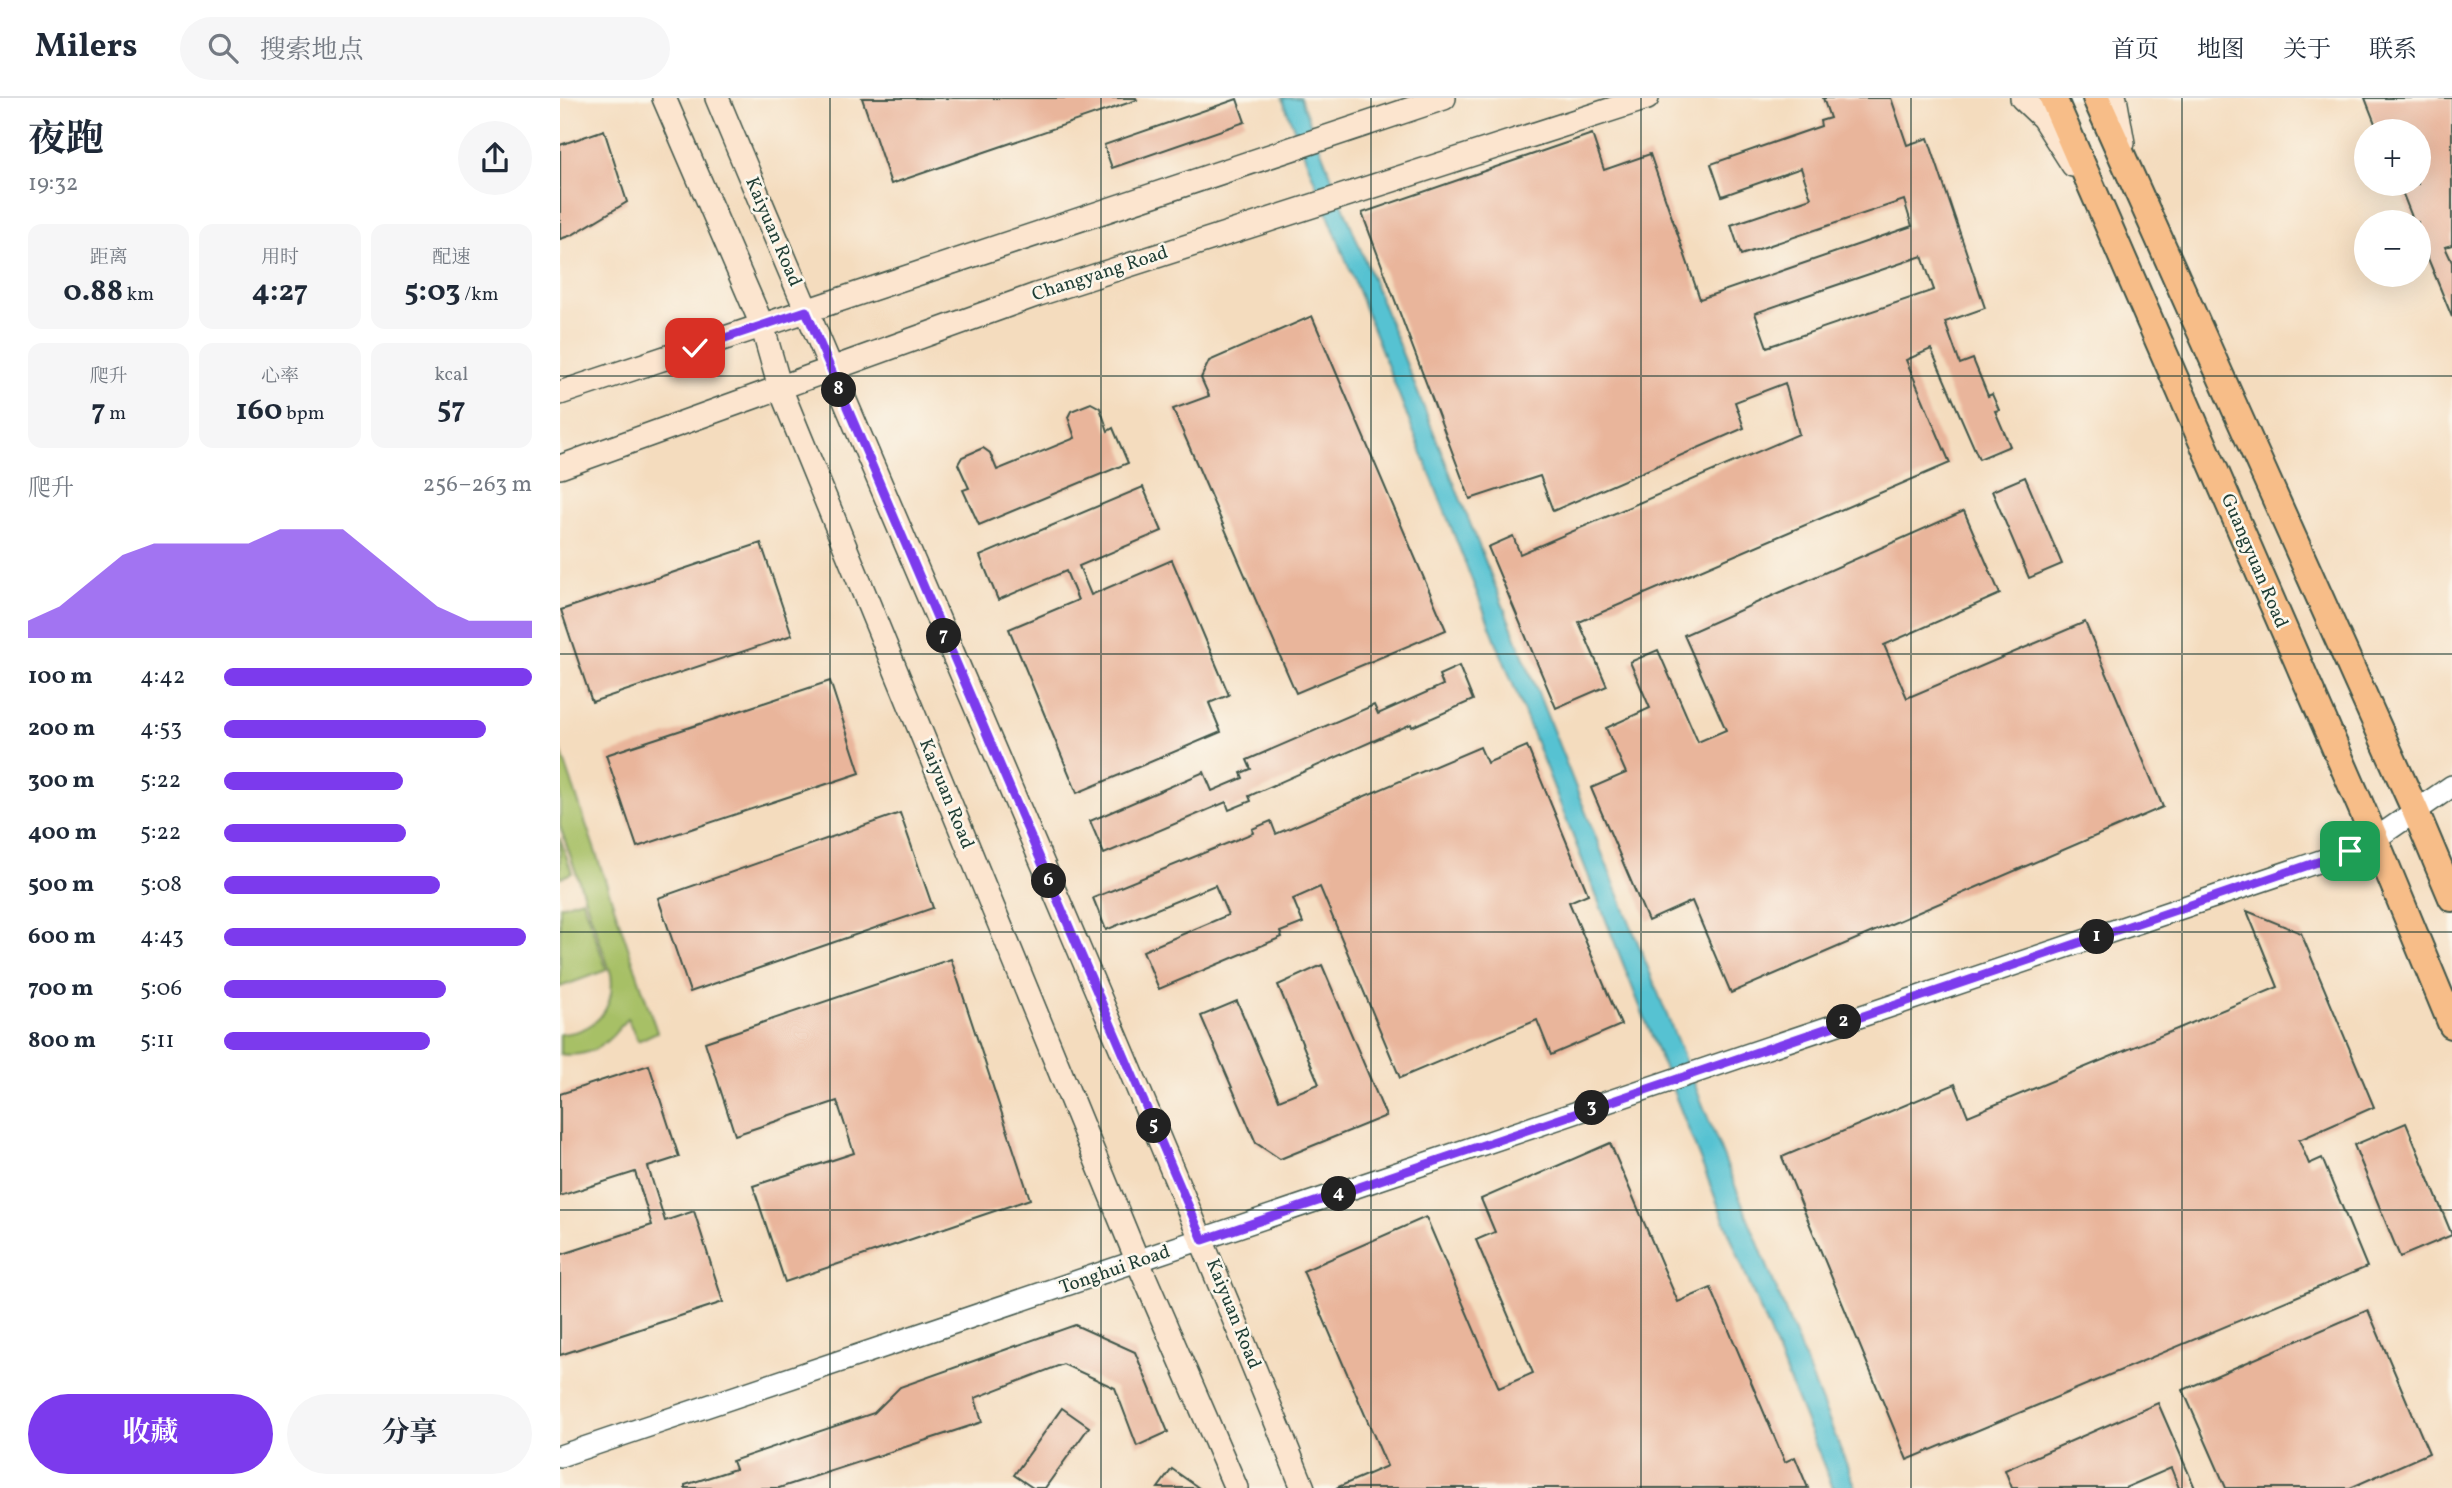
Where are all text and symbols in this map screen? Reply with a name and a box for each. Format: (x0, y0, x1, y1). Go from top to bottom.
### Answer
search box (180, 17, 670, 80)
text: Milers (35, 25, 138, 71)
icon: search (204, 29, 242, 67)
text: 搜索地点 (260, 33, 364, 69)
text: 首页 (2111, 34, 2159, 68)
text: 地图 (2197, 34, 2245, 68)
text: 关于 (2283, 34, 2331, 68)
text: 联系 (2369, 34, 2417, 68)
text: 夜跑 (28, 115, 104, 168)
map controls (2354, 119, 2431, 287)
button: + (2354, 119, 2431, 196)
button: share (458, 121, 532, 195)
text: 19:32 (28, 168, 78, 200)
street label: Kaiyuan Road (738, 173, 808, 291)
button: − (2354, 210, 2431, 287)
street label: Changyang Road (1029, 240, 1171, 308)
text: 距离 (90, 245, 128, 271)
text: 用时 (261, 245, 299, 271)
text: 配速 (432, 245, 470, 271)
text: 0.88 (63, 271, 123, 313)
text: 4:27 (252, 271, 308, 313)
text: 5:03 (404, 271, 461, 313)
text: km (123, 282, 154, 308)
text: /km (461, 282, 498, 308)
pin (665, 318, 725, 378)
icon: check (676, 329, 714, 367)
text: kcal (434, 362, 468, 388)
text: 爬升 (90, 364, 128, 390)
text: 心率 (261, 364, 299, 390)
pin: 8 (822, 372, 856, 408)
text: 8 (833, 376, 844, 402)
text: 57 (437, 388, 466, 430)
text: 7 (91, 390, 106, 432)
text: 160 (236, 390, 283, 432)
text: m (106, 401, 126, 427)
text: bpm (283, 401, 324, 427)
text: 256–263 m (423, 469, 532, 501)
text: 爬升 (28, 473, 74, 505)
street label: Guangyuan Road (2214, 490, 2294, 632)
pin: 7 (926, 618, 962, 654)
text: 7 (939, 622, 948, 648)
text: 100 m (28, 661, 93, 693)
text: 4:42 (140, 661, 185, 693)
text: 200 m (28, 713, 95, 745)
text: 4:53 (140, 713, 182, 745)
street label: Kaiyuan Road (912, 735, 980, 853)
text: 300 m (28, 765, 95, 797)
text: 5:22 (140, 765, 181, 797)
text: 400 m (28, 817, 97, 849)
text: 5:22 (140, 817, 181, 849)
pin (2320, 821, 2380, 881)
icon: arrive (2331, 832, 2369, 870)
pin: 6 (1032, 864, 1066, 898)
text: 6 (1043, 867, 1054, 893)
text: 500 m (28, 869, 94, 901)
text: 5:08 (140, 869, 182, 901)
pin: 1 (2080, 920, 2114, 954)
text: 600 m (28, 921, 96, 953)
text: 4:43 (140, 921, 184, 953)
text: 1 (2093, 923, 2100, 949)
text: 700 m (28, 973, 94, 1005)
text: 5:06 (140, 973, 182, 1005)
pin: 2 (1826, 1004, 1862, 1040)
text: 2 (1839, 1008, 1848, 1034)
text: 800 m (28, 1025, 96, 1057)
text: 5:11 (140, 1025, 174, 1057)
pin: 3 (1574, 1090, 1610, 1126)
text: 3 (1587, 1094, 1596, 1120)
pin: 5 (1136, 1108, 1172, 1144)
text: 5 (1149, 1112, 1158, 1138)
pin: 4 (1322, 1176, 1356, 1212)
text: 4 (1333, 1180, 1344, 1206)
street label: Tonghui Road (1056, 1239, 1174, 1301)
street label: Kaiyuan Road (1199, 1255, 1267, 1373)
button: 收藏 (28, 1394, 273, 1474)
button: 分享 (287, 1394, 532, 1474)

